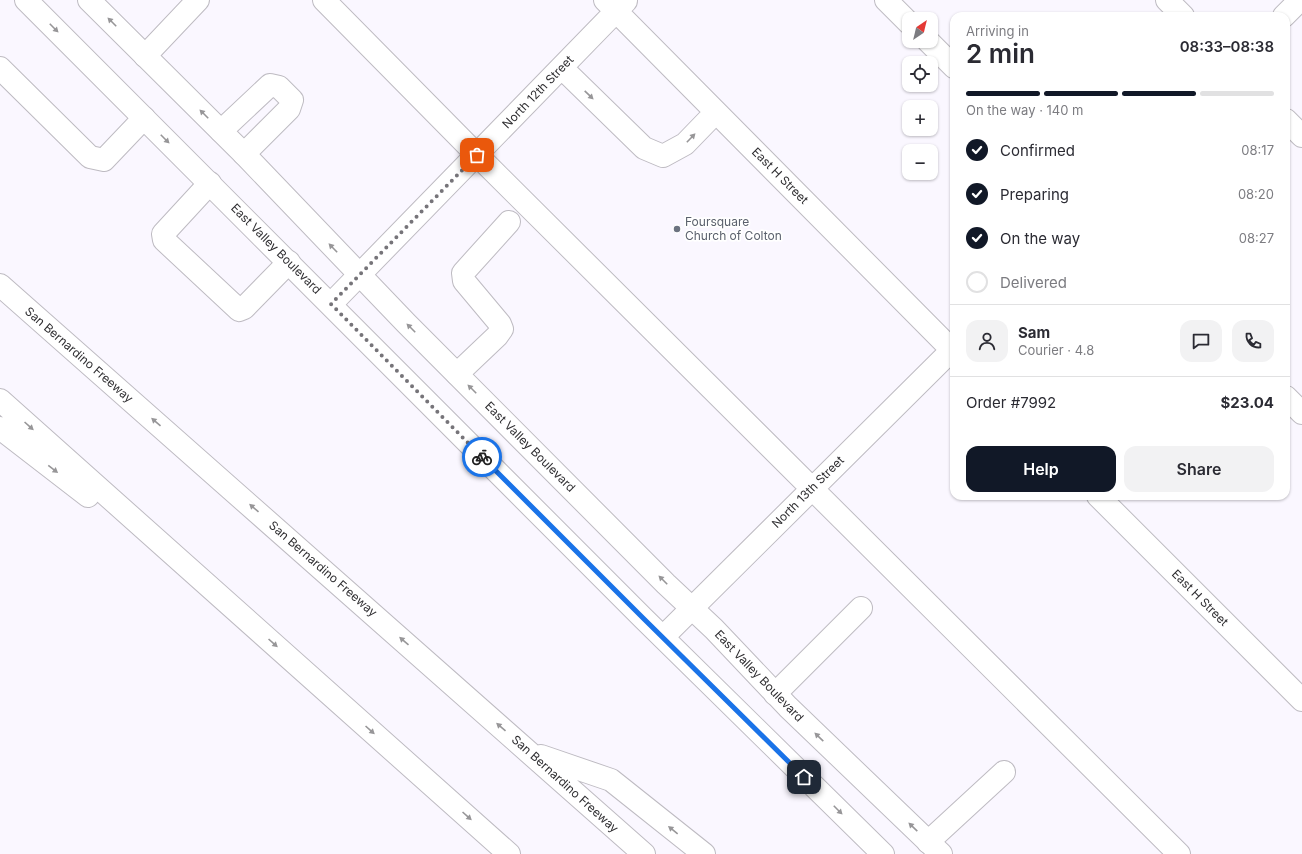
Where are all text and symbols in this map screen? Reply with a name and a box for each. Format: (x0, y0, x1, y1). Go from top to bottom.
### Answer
north arrow (902, 12, 938, 48)
map controls (902, 12, 938, 180)
one-way arrow (107, 17, 117, 27)
one-way arrow (49, 23, 59, 33)
text: Arriving in (966, 23, 1029, 39)
text: 08:33–08:38 (1180, 37, 1274, 56)
text: 2 min (966, 38, 1035, 69)
street label: North 12th Street (499, 52, 576, 131)
button: locate (902, 56, 938, 92)
one-way arrow (584, 90, 594, 100)
button: + (902, 100, 938, 136)
text: On the way · 140 m (966, 102, 1084, 118)
one-way arrow (199, 109, 209, 119)
one-way arrow (686, 133, 696, 143)
one-way arrow (160, 135, 170, 144)
pin (460, 138, 494, 172)
icon: check (966, 139, 988, 161)
text: Confirmed (1000, 141, 1075, 160)
text: 08:17 (1241, 142, 1274, 158)
icon: bag (466, 144, 488, 166)
street label: East H Street (749, 144, 812, 207)
button: − (902, 144, 938, 180)
icon: check (966, 183, 988, 205)
text: Preparing (1000, 185, 1069, 204)
text: 08:20 (1238, 186, 1274, 202)
street label: East Valley Boulevard (228, 200, 325, 297)
place label: Foursquare Church of Colton (685, 214, 782, 243)
marker: Foursquare Church of Colton (672, 224, 682, 234)
icon: check (966, 227, 988, 249)
text: On the way (1000, 229, 1080, 248)
text: 08:27 (1239, 230, 1274, 246)
one-way arrow (328, 243, 338, 253)
text: Delivered (1000, 273, 1067, 292)
street label: San Bernardino Freeway (22, 304, 137, 406)
button: person (966, 320, 1008, 362)
button: chat (1180, 320, 1222, 362)
button: phone (1232, 320, 1274, 362)
one-way arrow (406, 323, 416, 333)
text: Sam (1018, 323, 1050, 342)
text: Courier · 4.8 (1018, 342, 1094, 358)
one-way arrow (467, 384, 477, 394)
text: Order #7992 (966, 393, 1056, 412)
text: $23.04 (1221, 393, 1274, 412)
street label: East Valley Boulevard (482, 398, 579, 495)
one-way arrow (151, 418, 161, 427)
one-way arrow (24, 421, 34, 431)
courier (462, 437, 502, 477)
icon: bike (471, 446, 493, 468)
button: Help (966, 446, 1116, 492)
button: Share (1124, 446, 1274, 492)
street label: North 13th Street (768, 452, 847, 531)
one-way arrow (48, 465, 58, 473)
one-way arrow (248, 504, 259, 513)
street label: San Bernardino Freeway (266, 518, 381, 620)
street label: East H Street (1169, 566, 1232, 629)
one-way arrow (658, 576, 668, 585)
street label: East Valley Boulevard (712, 627, 807, 725)
one-way arrow (399, 636, 409, 645)
one-way arrow (268, 638, 278, 647)
one-way arrow (496, 722, 507, 731)
one-way arrow (365, 725, 375, 734)
street label: San Bernardino Freeway (509, 732, 622, 836)
one-way arrow (814, 732, 824, 742)
pin (787, 760, 821, 794)
icon: home (793, 766, 815, 788)
one-way arrow (833, 805, 843, 815)
one-way arrow (462, 812, 472, 821)
one-way arrow (908, 822, 918, 832)
one-way arrow (668, 825, 679, 834)

